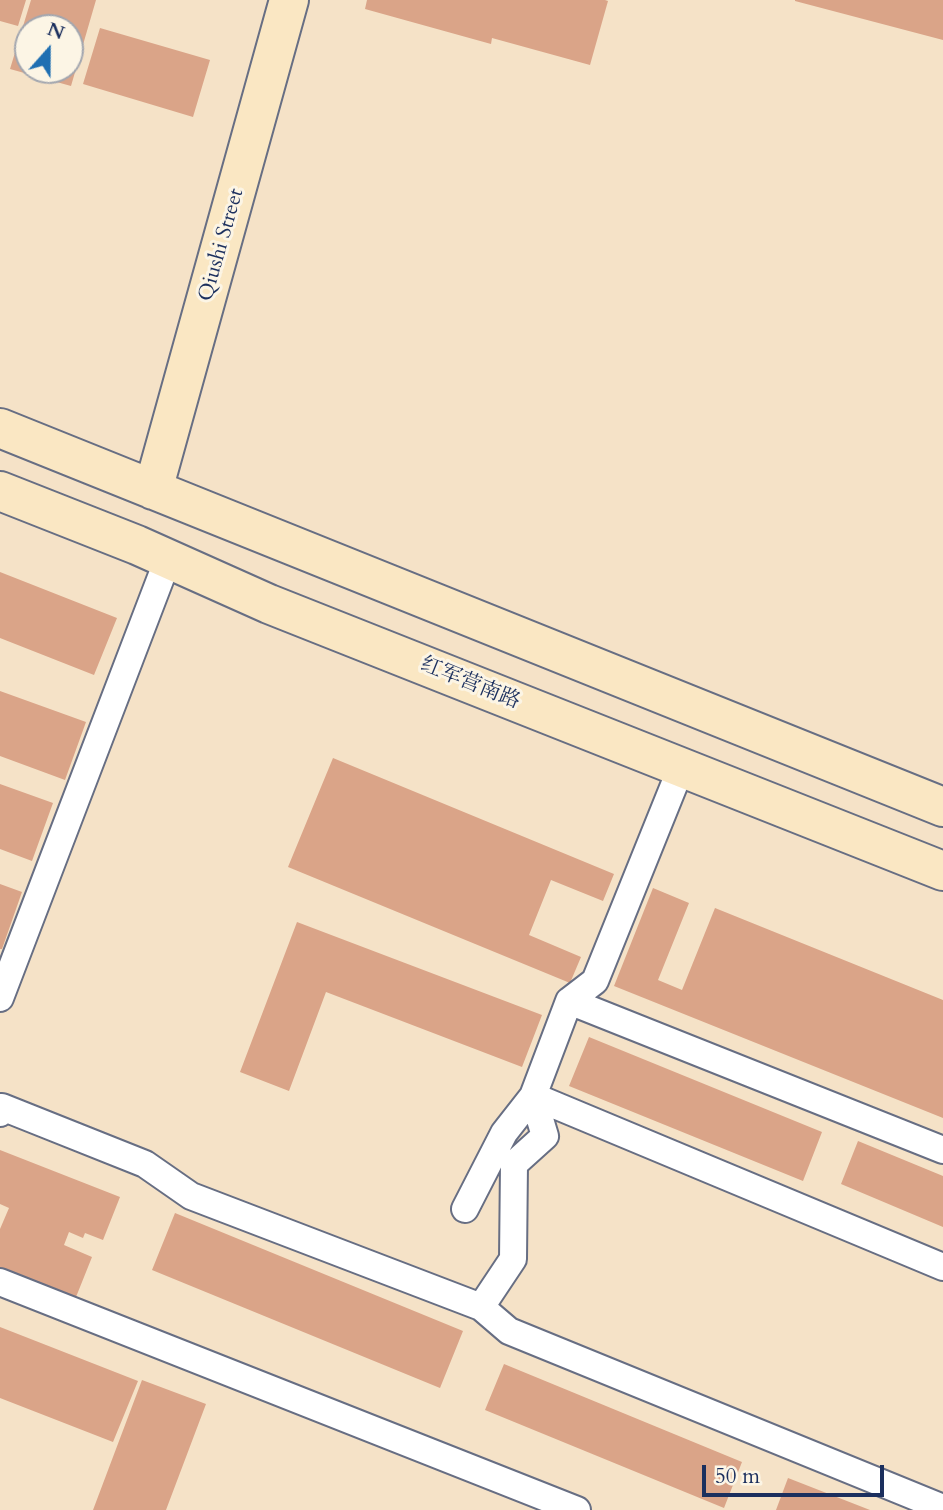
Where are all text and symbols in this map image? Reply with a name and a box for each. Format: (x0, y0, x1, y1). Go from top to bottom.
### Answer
north arrow (14, 14, 84, 84)
text: N (43, 16, 68, 46)
street label: Qiushi Street (194, 186, 250, 304)
street label: 红军营南路 (417, 653, 523, 715)
scale bar (705, 1450, 887, 1494)
text: 50 m (715, 1462, 760, 1491)

